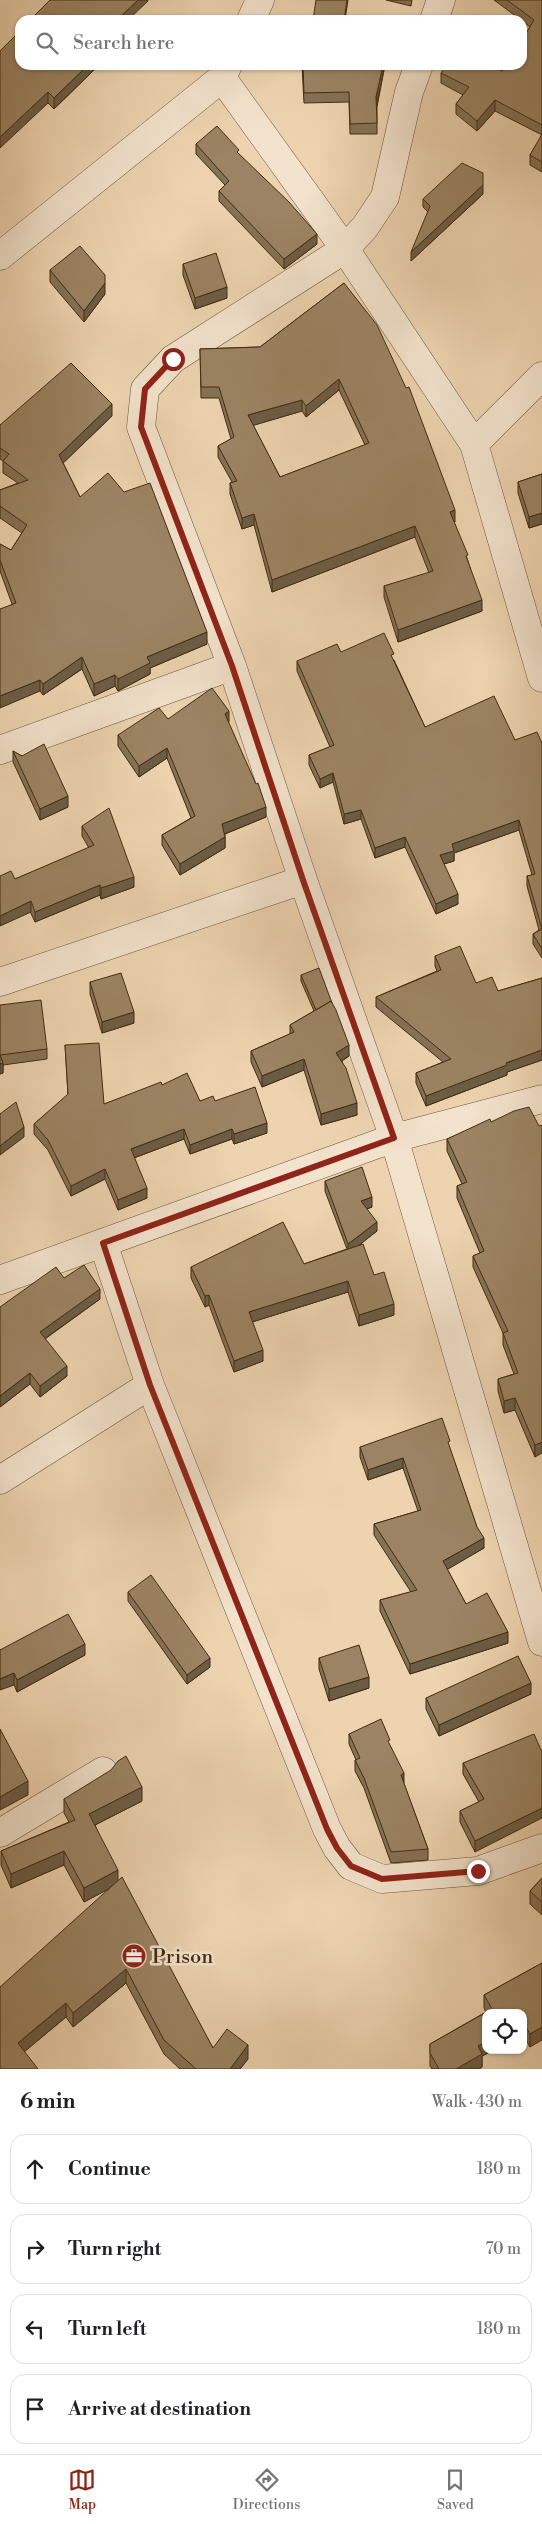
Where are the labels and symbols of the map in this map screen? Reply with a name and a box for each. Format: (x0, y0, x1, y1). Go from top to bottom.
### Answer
route start (162, 348, 185, 371)
route end (467, 1860, 490, 1883)
office icon: Prison (121, 1943, 147, 1969)
place label: Prison (152, 1945, 213, 1970)

